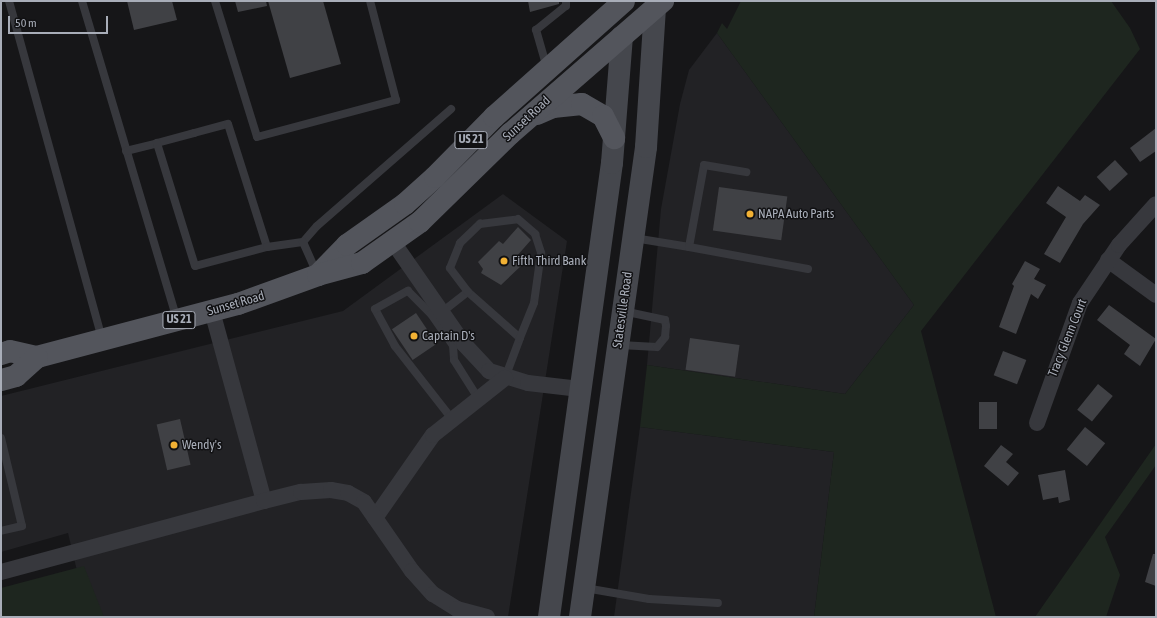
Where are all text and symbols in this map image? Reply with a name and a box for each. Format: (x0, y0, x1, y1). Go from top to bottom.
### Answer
scale bar (10, 8, 110, 34)
text: 50 m (15, 16, 37, 30)
street label: Sunset Road (500, 93, 554, 145)
road number: US 21 (454, 130, 488, 150)
place label: NAPA Auto Parts (758, 206, 834, 222)
marker: NAPA Auto Parts (745, 209, 755, 219)
place label: Fifth Third Bank (512, 253, 586, 269)
marker: Fifth Third Bank (499, 256, 509, 266)
street label: Statesville Road (610, 271, 636, 349)
street label: Sunset Road (206, 288, 266, 320)
street label: Tracy Glenn Court (1045, 297, 1091, 379)
road number: US 21 (162, 310, 196, 330)
place label: Captain D's (422, 328, 475, 344)
marker: Captain D's (409, 331, 419, 341)
place label: Wendy's (182, 437, 221, 453)
marker: Wendy's (169, 440, 179, 450)

